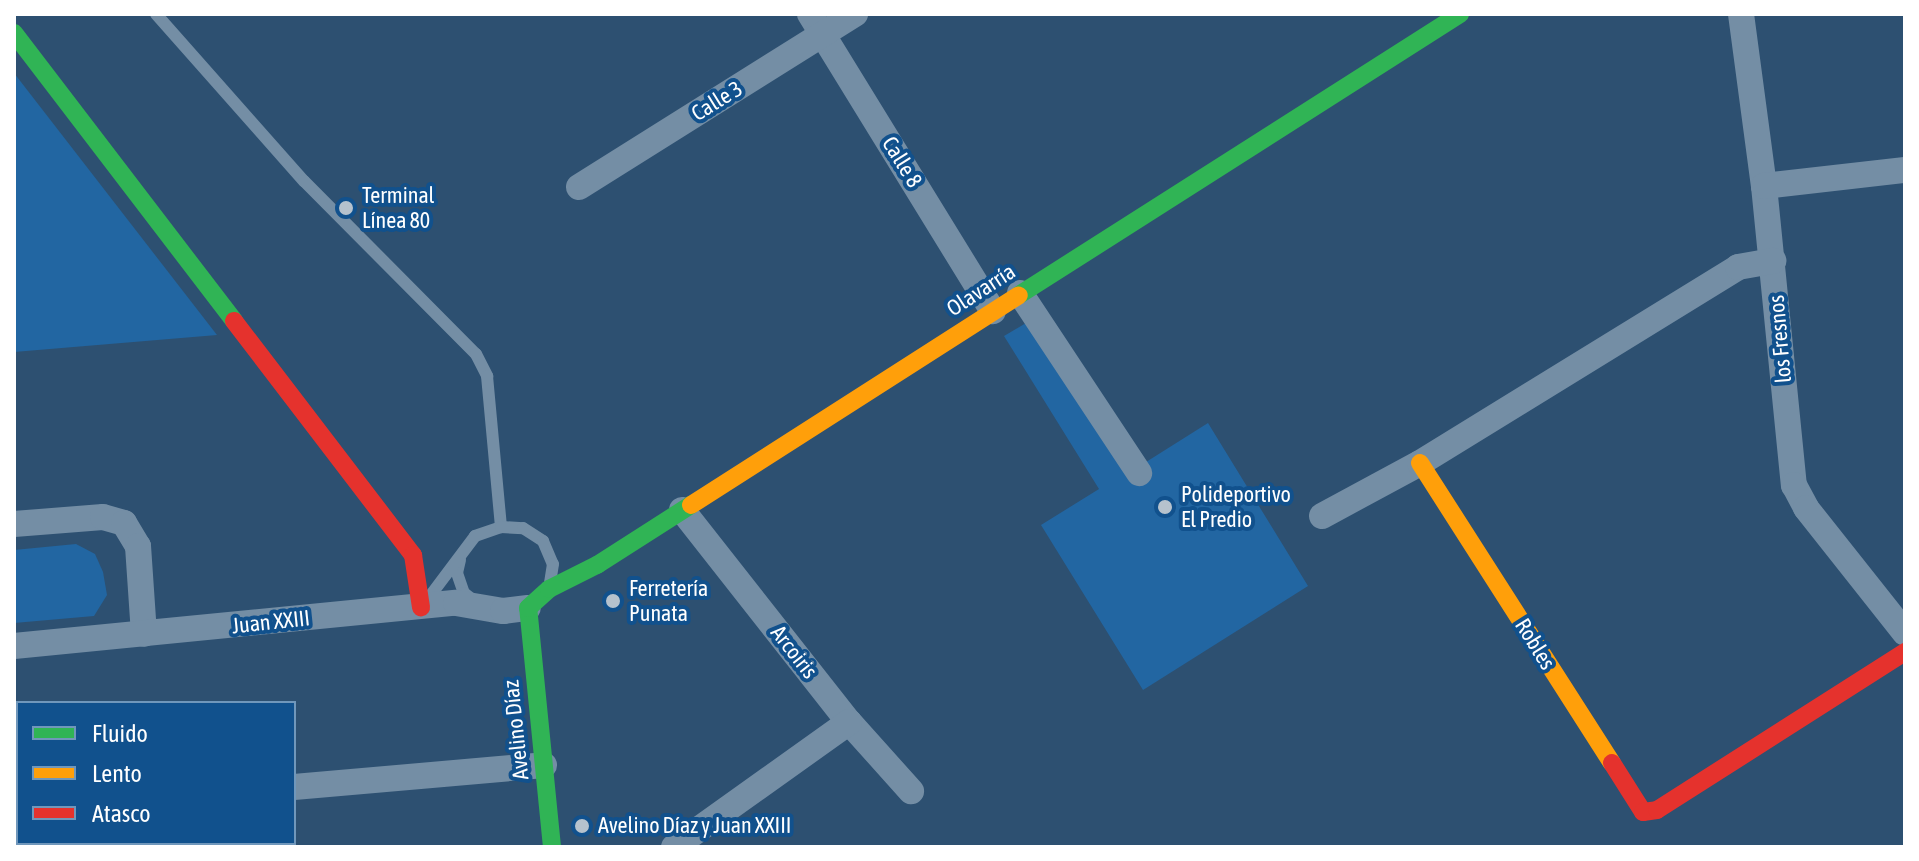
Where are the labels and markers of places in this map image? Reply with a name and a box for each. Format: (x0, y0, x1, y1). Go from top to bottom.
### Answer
place label: Terminal Línea 80 (362, 182, 434, 234)
marker: Terminal Línea 80 (337, 199, 355, 217)
place label: Polideportivo El Predio (1181, 481, 1291, 532)
marker: Polideportivo El Predio (1156, 498, 1174, 516)
place label: Ferretería Punata (629, 575, 708, 626)
marker: Ferretería Punata (604, 592, 622, 610)
place label: Avelino Díaz y Juan XXIII (598, 813, 791, 839)
marker: Avelino Díaz y Juan XXIII (573, 817, 591, 835)

